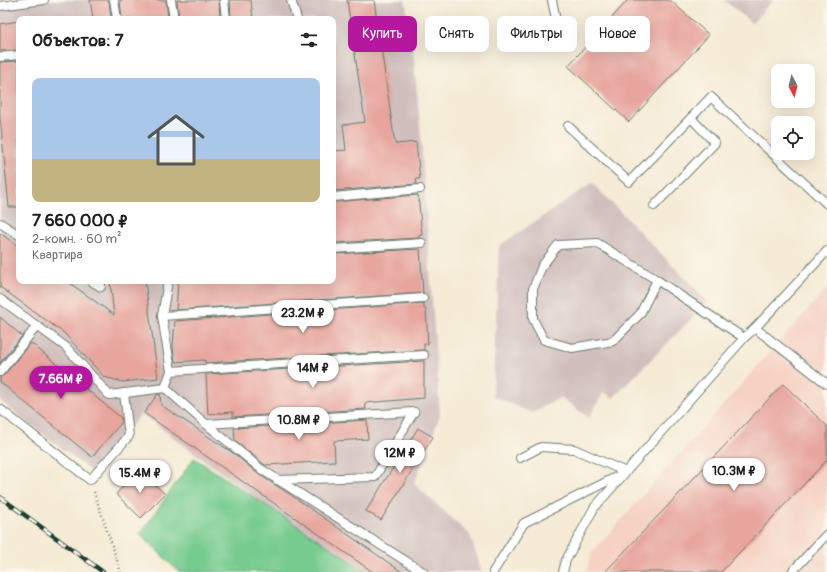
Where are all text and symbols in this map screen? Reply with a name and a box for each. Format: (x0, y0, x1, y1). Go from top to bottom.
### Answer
chip: Купить (348, 16, 417, 52)
chip: Снять (425, 16, 489, 52)
chip: Фильтры (497, 16, 577, 52)
chip: Новое (585, 16, 650, 52)
icon: filters (298, 29, 320, 51)
text: Объектов: 7 (32, 30, 123, 51)
north arrow (771, 64, 815, 108)
map controls (771, 64, 815, 160)
icon: home (140, 104, 212, 176)
button: locate (771, 116, 815, 160)
text: 7 660 000 ₽ (32, 210, 129, 231)
text: 2-комн. · 60 m² (32, 231, 122, 247)
text: Квартира (32, 247, 83, 263)
pin: 23.2M ₽ (266, 300, 340, 334)
text: 23.2M ₽ (281, 305, 325, 321)
pin: 14M ₽ (285, 355, 341, 389)
text: 14M ₽ (297, 360, 329, 376)
pin: 7.66M ₽ (24, 366, 98, 400)
text: 7.66M ₽ (39, 371, 83, 387)
pin: 10.8M ₽ (262, 407, 336, 441)
text: 10.8M ₽ (277, 412, 321, 428)
pin: 12M ₽ (372, 440, 428, 474)
text: 12M ₽ (384, 445, 416, 461)
pin: 10.3M ₽ (697, 458, 771, 492)
pin: 15.4M ₽ (103, 460, 177, 494)
text: 10.3M ₽ (712, 463, 756, 479)
text: 15.4M ₽ (119, 465, 161, 481)

